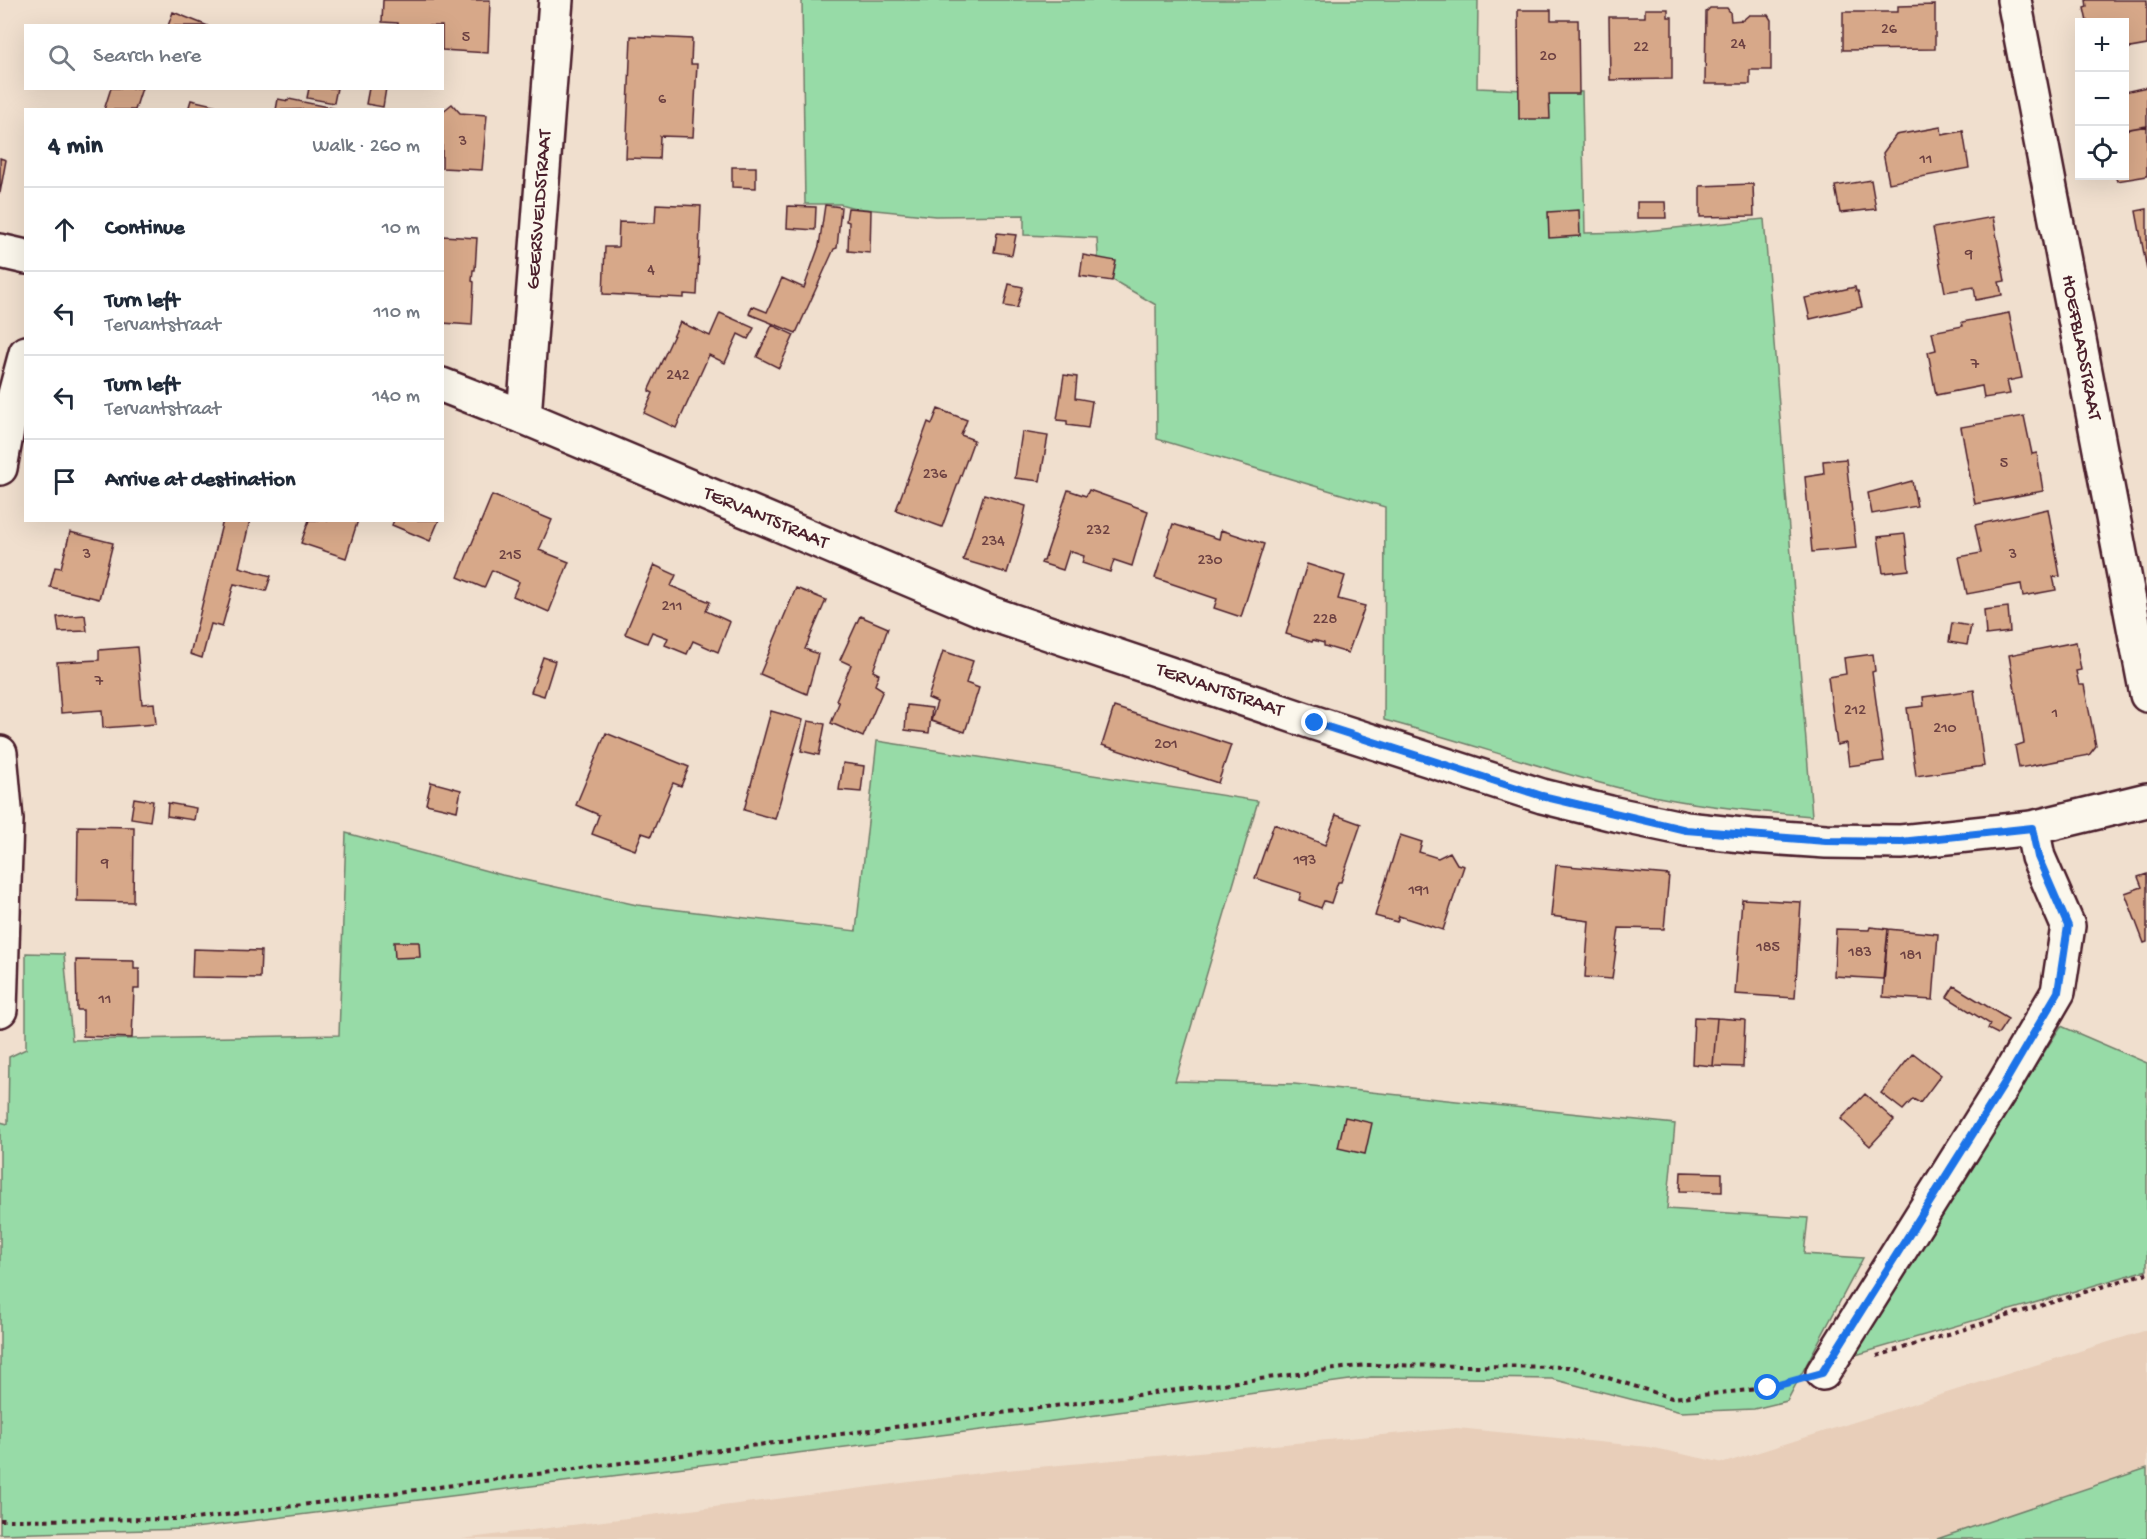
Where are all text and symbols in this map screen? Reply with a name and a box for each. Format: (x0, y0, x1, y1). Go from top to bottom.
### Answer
map controls (2075, 18, 2129, 180)
button: + (2075, 18, 2129, 72)
house number: 26 (1881, 21, 1898, 40)
search box (24, 24, 444, 90)
house number: 5 (462, 29, 470, 48)
house number: 24 (1730, 36, 1746, 55)
house number: 22 (1633, 39, 1649, 58)
icon: search (45, 41, 78, 74)
text: Search here (93, 44, 201, 70)
house number: 20 (1540, 48, 1556, 67)
button: − (2075, 72, 2129, 126)
house number: 6 (658, 91, 667, 110)
button: locate (2075, 126, 2129, 180)
street label: GEERSVELDSTRAAT (522, 128, 558, 290)
text: 4 min (48, 132, 103, 163)
house number: 3 (458, 133, 467, 152)
text: Walk · 260 m (313, 136, 420, 159)
house number: 11 (1919, 151, 1932, 170)
icon: ahead (48, 213, 81, 246)
text: Continue (105, 216, 185, 242)
text: 10 m (382, 218, 420, 241)
house number: 9 (1964, 246, 1973, 265)
house number: 4 (647, 262, 655, 281)
street label: HOEFBLADSTRAAT (2055, 273, 2106, 423)
text: Turn left (105, 289, 179, 315)
icon: left (48, 297, 81, 330)
text: 110 m (374, 302, 420, 325)
text: Tervantstraat (105, 315, 221, 338)
house number: 7 (1970, 356, 1980, 375)
house number: 242 (666, 367, 690, 386)
text: Turn left (105, 373, 179, 399)
icon: left (48, 381, 81, 414)
text: 140 m (372, 386, 420, 409)
text: Tervantstraat (105, 399, 221, 422)
house number: 5 (2000, 455, 2008, 474)
icon: arrive (48, 465, 81, 498)
house number: 236 (923, 466, 948, 485)
text: Arrive at destination (105, 468, 295, 494)
street label: TERVANTSTRAAT (699, 482, 832, 556)
house number: 232 (1086, 522, 1110, 541)
house number: 234 (981, 533, 1005, 552)
house number: 3 (82, 546, 91, 565)
house number: 3 (2008, 546, 2017, 565)
house number: 215 (499, 547, 521, 566)
house number: 230 (1197, 552, 1223, 571)
house number: 211 (662, 598, 682, 617)
house number: 228 (1313, 611, 1337, 630)
street label: TERVANTSTRAAT (1152, 658, 1288, 723)
house number: 7 (94, 673, 104, 692)
house number: 212 (1844, 702, 1866, 721)
house number: 1 (2051, 705, 2058, 724)
route end (1301, 709, 1327, 735)
house number: 210 (1933, 720, 1957, 739)
house number: 201 (1154, 736, 1178, 755)
house number: 193 (1293, 852, 1316, 871)
house number: 9 (100, 855, 109, 874)
house number: 191 (1408, 882, 1429, 901)
house number: 185 (1755, 939, 1780, 958)
house number: 183 (1847, 944, 1872, 963)
house number: 181 (1899, 947, 1922, 966)
house number: 11 (98, 991, 111, 1010)
route start (1754, 1374, 1780, 1400)

